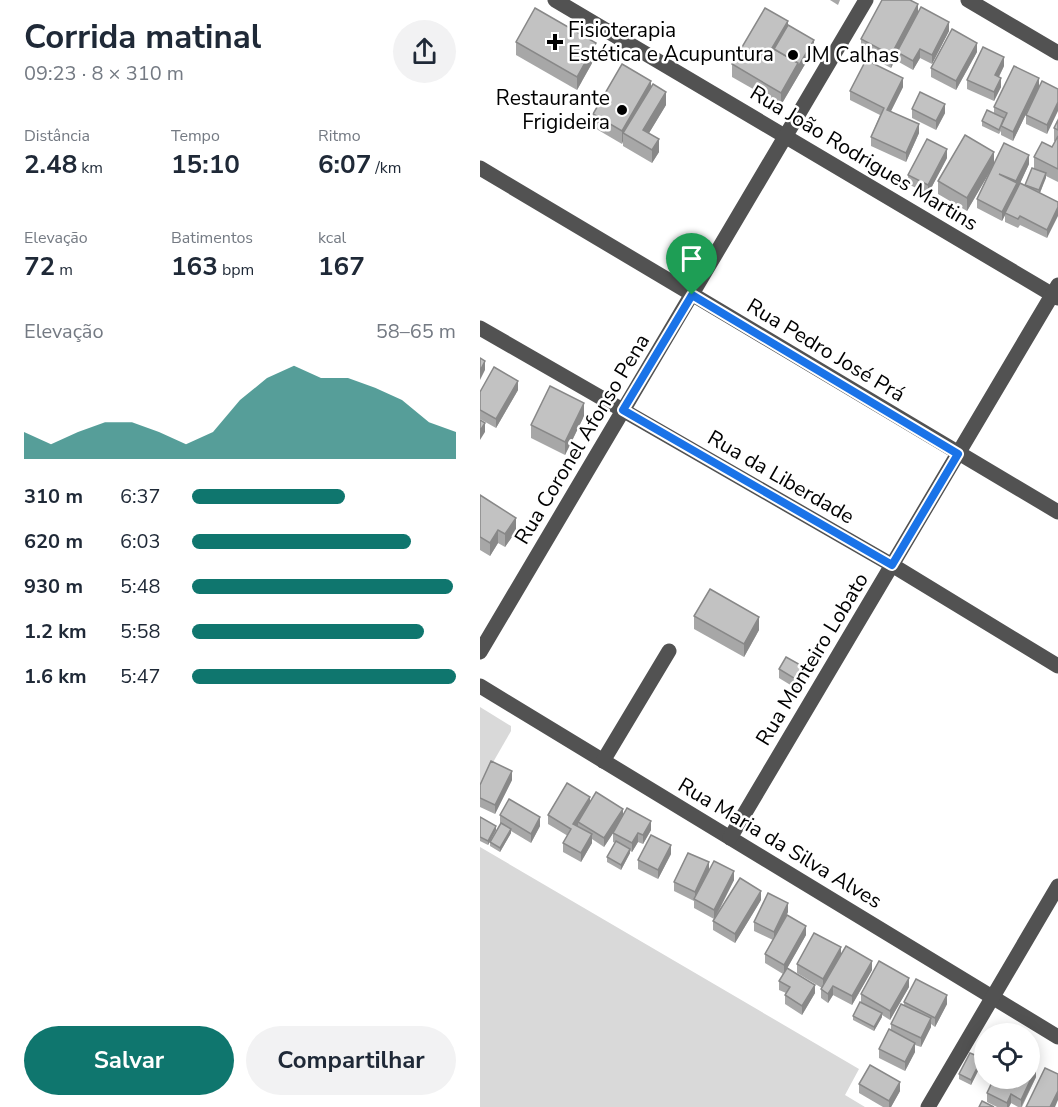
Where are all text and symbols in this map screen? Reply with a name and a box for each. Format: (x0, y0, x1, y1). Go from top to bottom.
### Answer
text: Corrida matinal (24, 15, 261, 60)
place label: Fisioterapia Estética e Acupuntura (568, 16, 774, 68)
button: share (393, 20, 456, 83)
marker: Fisioterapia Estética e Acupuntura (546, 33, 564, 51)
place label: JM Calhas (804, 41, 899, 69)
marker: JM Calhas (786, 48, 800, 62)
text: 09:23 · 8 × 310 m (24, 60, 184, 87)
street label: Rua João Rodrigues Martins (745, 79, 983, 237)
place label: Restaurante Frigideira (496, 84, 610, 136)
marker: Restaurante Frigideira (615, 103, 629, 117)
text: Distância (24, 125, 90, 147)
text: Tempo (171, 125, 220, 147)
text: Ritmo (318, 125, 361, 147)
text: 2.48 (24, 147, 77, 182)
text: 15:10 (171, 147, 240, 182)
text: 6:07 (318, 147, 371, 182)
text: km (77, 157, 103, 179)
text: /km (371, 157, 402, 179)
text: Elevação (24, 227, 88, 249)
text: Batimentos (171, 227, 253, 249)
text: kcal (318, 227, 346, 249)
pin (666, 233, 717, 295)
icon: arrive (675, 242, 708, 275)
text: 72 (24, 249, 55, 284)
text: 163 (171, 249, 218, 284)
text: 167 (318, 249, 365, 284)
text: m (55, 259, 73, 281)
text: bpm (218, 259, 254, 281)
street label: Rua Pedro José Prá (742, 292, 910, 408)
text: Elevação (24, 318, 104, 345)
text: 58–65 m (376, 318, 456, 345)
street label: Rua Coronel Afonso Pena (508, 329, 656, 549)
street label: Rua da Liberdade (703, 424, 859, 530)
text: 310 m (24, 483, 83, 510)
text: 6:37 (120, 483, 161, 510)
text: 620 m (24, 528, 83, 555)
text: 6:03 (120, 528, 161, 555)
street label: Rua Monteiro Lobato (749, 567, 875, 751)
text: 930 m (24, 573, 83, 600)
text: 5:48 (120, 573, 161, 600)
text: 1.2 km (24, 618, 87, 645)
text: 5:58 (120, 618, 161, 645)
text: 1.6 km (24, 663, 87, 690)
text: 5:47 (120, 663, 161, 690)
street label: Rua Maria da Silva Alves (673, 771, 887, 915)
map controls (974, 1023, 1040, 1089)
button: locate (974, 1023, 1040, 1089)
button: Salvar (24, 1026, 234, 1095)
button: Compartilhar (246, 1026, 456, 1095)

